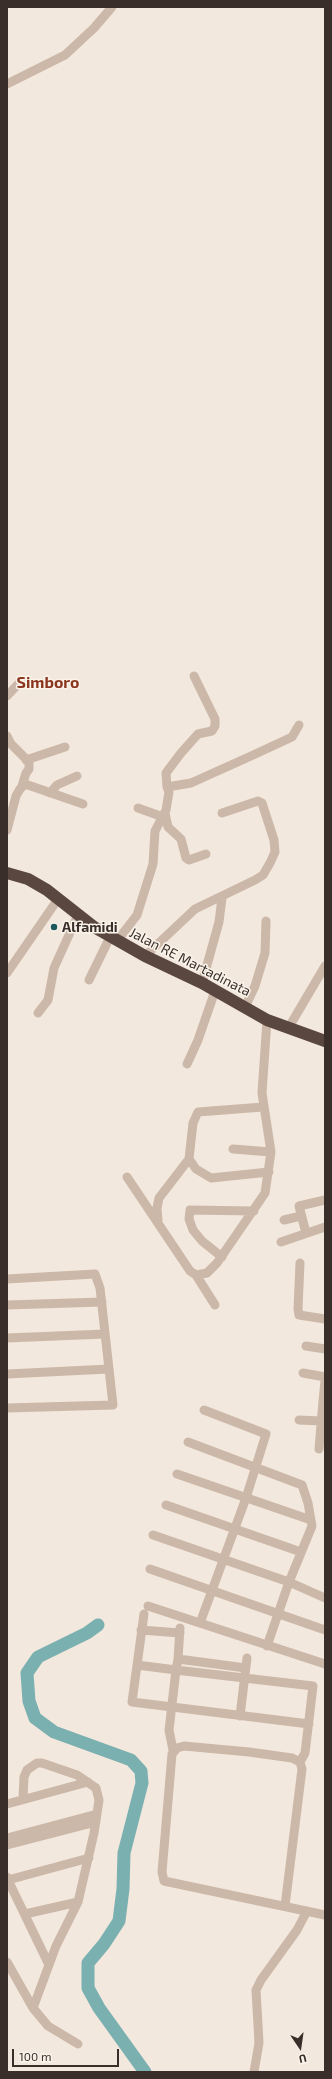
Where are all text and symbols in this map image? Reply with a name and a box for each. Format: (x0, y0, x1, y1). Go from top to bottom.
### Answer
district label: Simboro (17, 673, 79, 693)
place label: Alfamidi (62, 919, 118, 935)
marker: Alfamidi (49, 922, 59, 932)
street label: Jalan RE Martadinata (126, 924, 254, 1000)
north arrow (280, 2027, 320, 2067)
scale bar (14, 2041, 121, 2067)
text: 100 m (19, 2049, 51, 2063)
text: U (298, 2052, 308, 2066)

